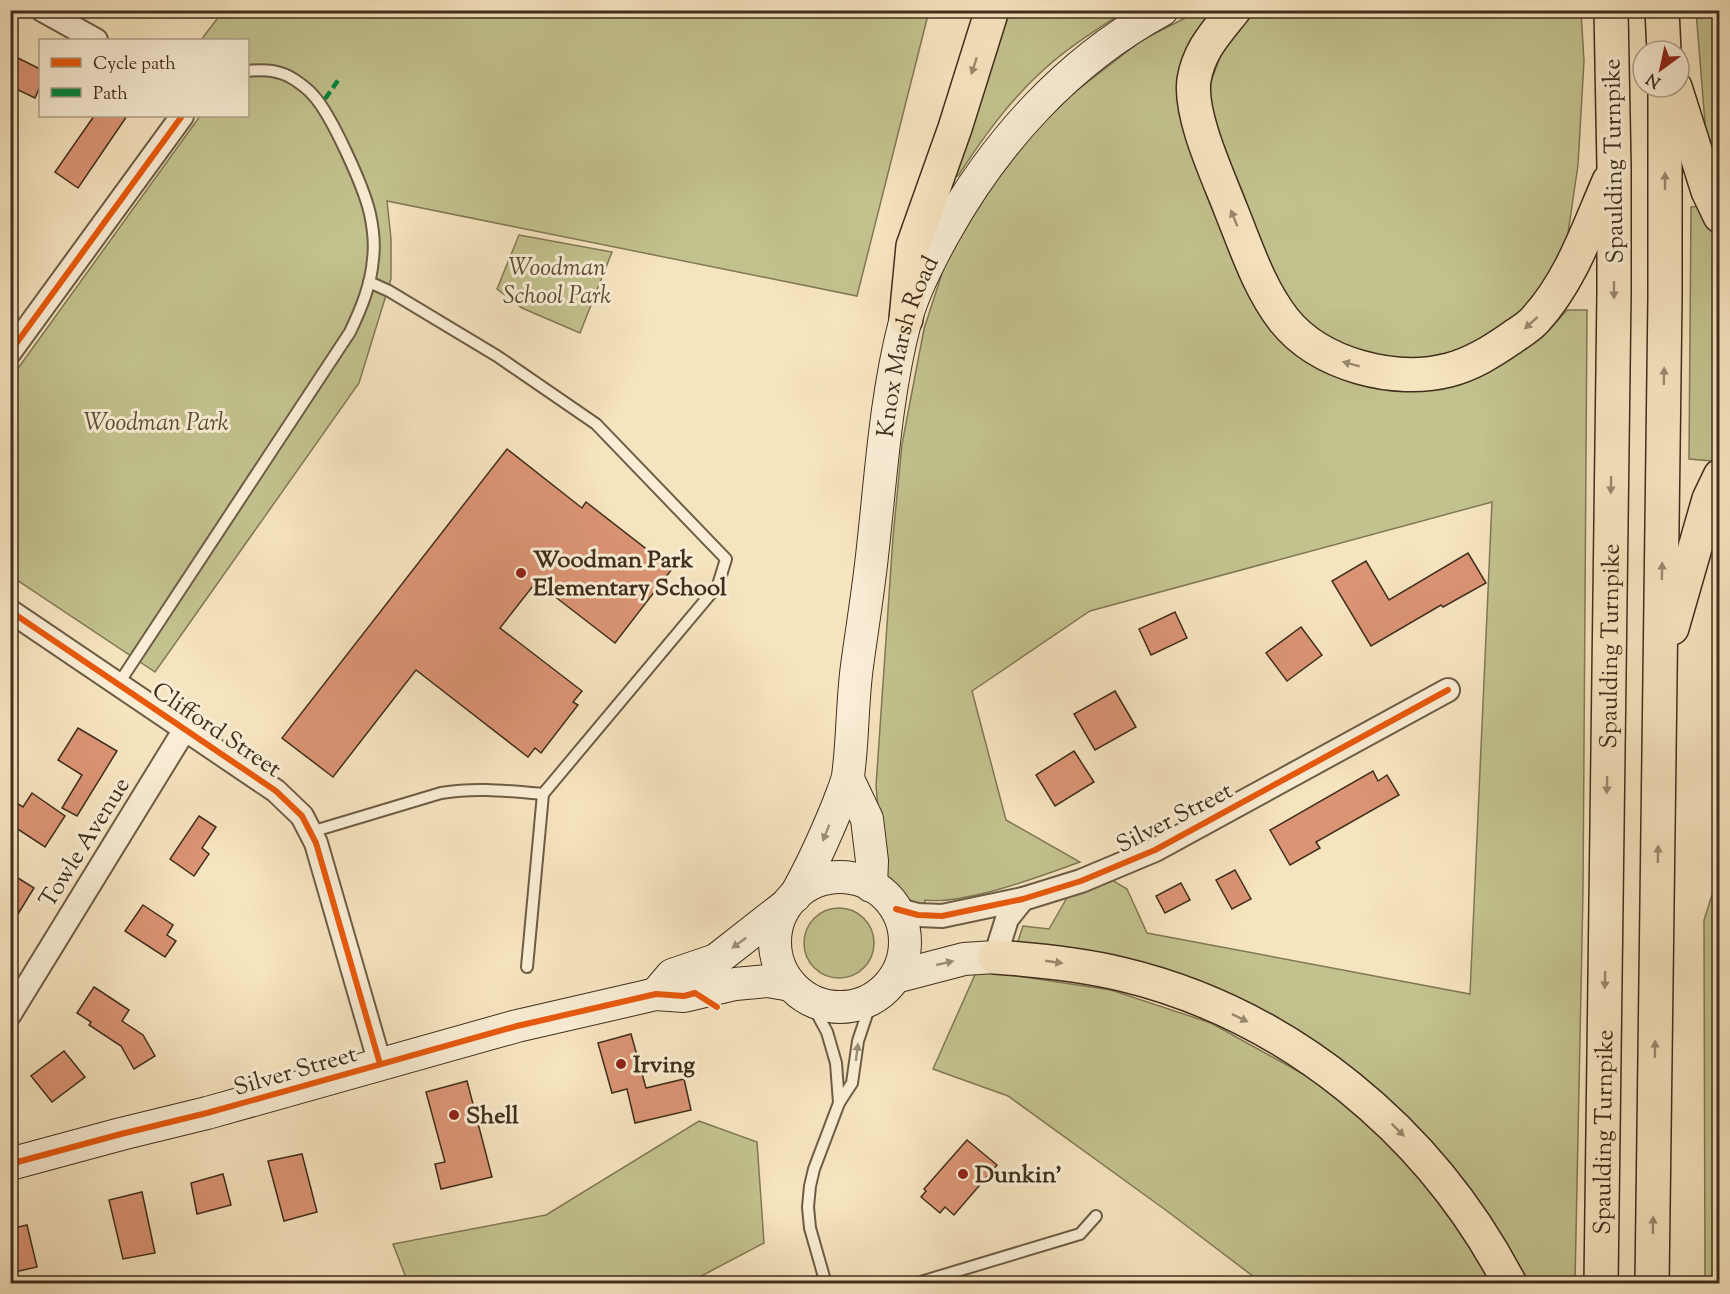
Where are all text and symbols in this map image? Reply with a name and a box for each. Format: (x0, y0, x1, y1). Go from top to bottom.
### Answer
legend (39, 39, 249, 117)
north arrow (1631, 39, 1691, 99)
text: Cycle path (93, 52, 176, 78)
one-way arrow (969, 57, 979, 75)
street label: Spaulding Turnpike (1596, 58, 1634, 264)
text: N (1642, 66, 1666, 93)
text: Path (93, 82, 128, 108)
one-way arrow (1660, 172, 1670, 191)
one-way arrow (1229, 209, 1239, 227)
street label: Knox Marsh Road (870, 250, 949, 439)
park label: Woodman School Park (503, 252, 611, 314)
one-way arrow (1609, 280, 1619, 299)
one-way arrow (1523, 316, 1538, 330)
one-way arrow (1342, 359, 1360, 369)
one-way arrow (1659, 367, 1669, 386)
park label: Woodman Park (83, 407, 229, 441)
one-way arrow (1606, 475, 1615, 494)
street label: Spaulding Turnpike (1593, 543, 1630, 749)
place label: Woodman Park Elementary School (533, 544, 727, 606)
one-way arrow (1657, 562, 1666, 581)
marker: Woodman Park Elementary School (514, 566, 528, 580)
street label: Clifford Street (144, 675, 287, 787)
street label: Towle Avenue (32, 771, 139, 915)
street label: Silver Street (1111, 775, 1239, 863)
one-way arrow (1602, 775, 1612, 794)
one-way arrow (821, 824, 830, 842)
one-way arrow (1653, 845, 1663, 864)
one-way arrow (732, 936, 747, 948)
one-way arrow (1044, 957, 1063, 966)
one-way arrow (935, 958, 954, 968)
one-way arrow (1600, 970, 1609, 989)
one-way arrow (1231, 1013, 1248, 1022)
street label: Spaulding Turnpike (1587, 1029, 1623, 1235)
street label: Silver Street (230, 1038, 361, 1106)
one-way arrow (1650, 1040, 1660, 1059)
one-way arrow (852, 1042, 862, 1061)
place label: Irving (633, 1049, 695, 1083)
marker: Irving (614, 1057, 628, 1071)
place label: Shell (466, 1100, 519, 1134)
marker: Shell (447, 1108, 461, 1122)
one-way arrow (1390, 1123, 1404, 1137)
place label: Dunkin' (975, 1159, 1062, 1193)
marker: Dunkin' (956, 1167, 970, 1181)
one-way arrow (1648, 1216, 1658, 1235)

